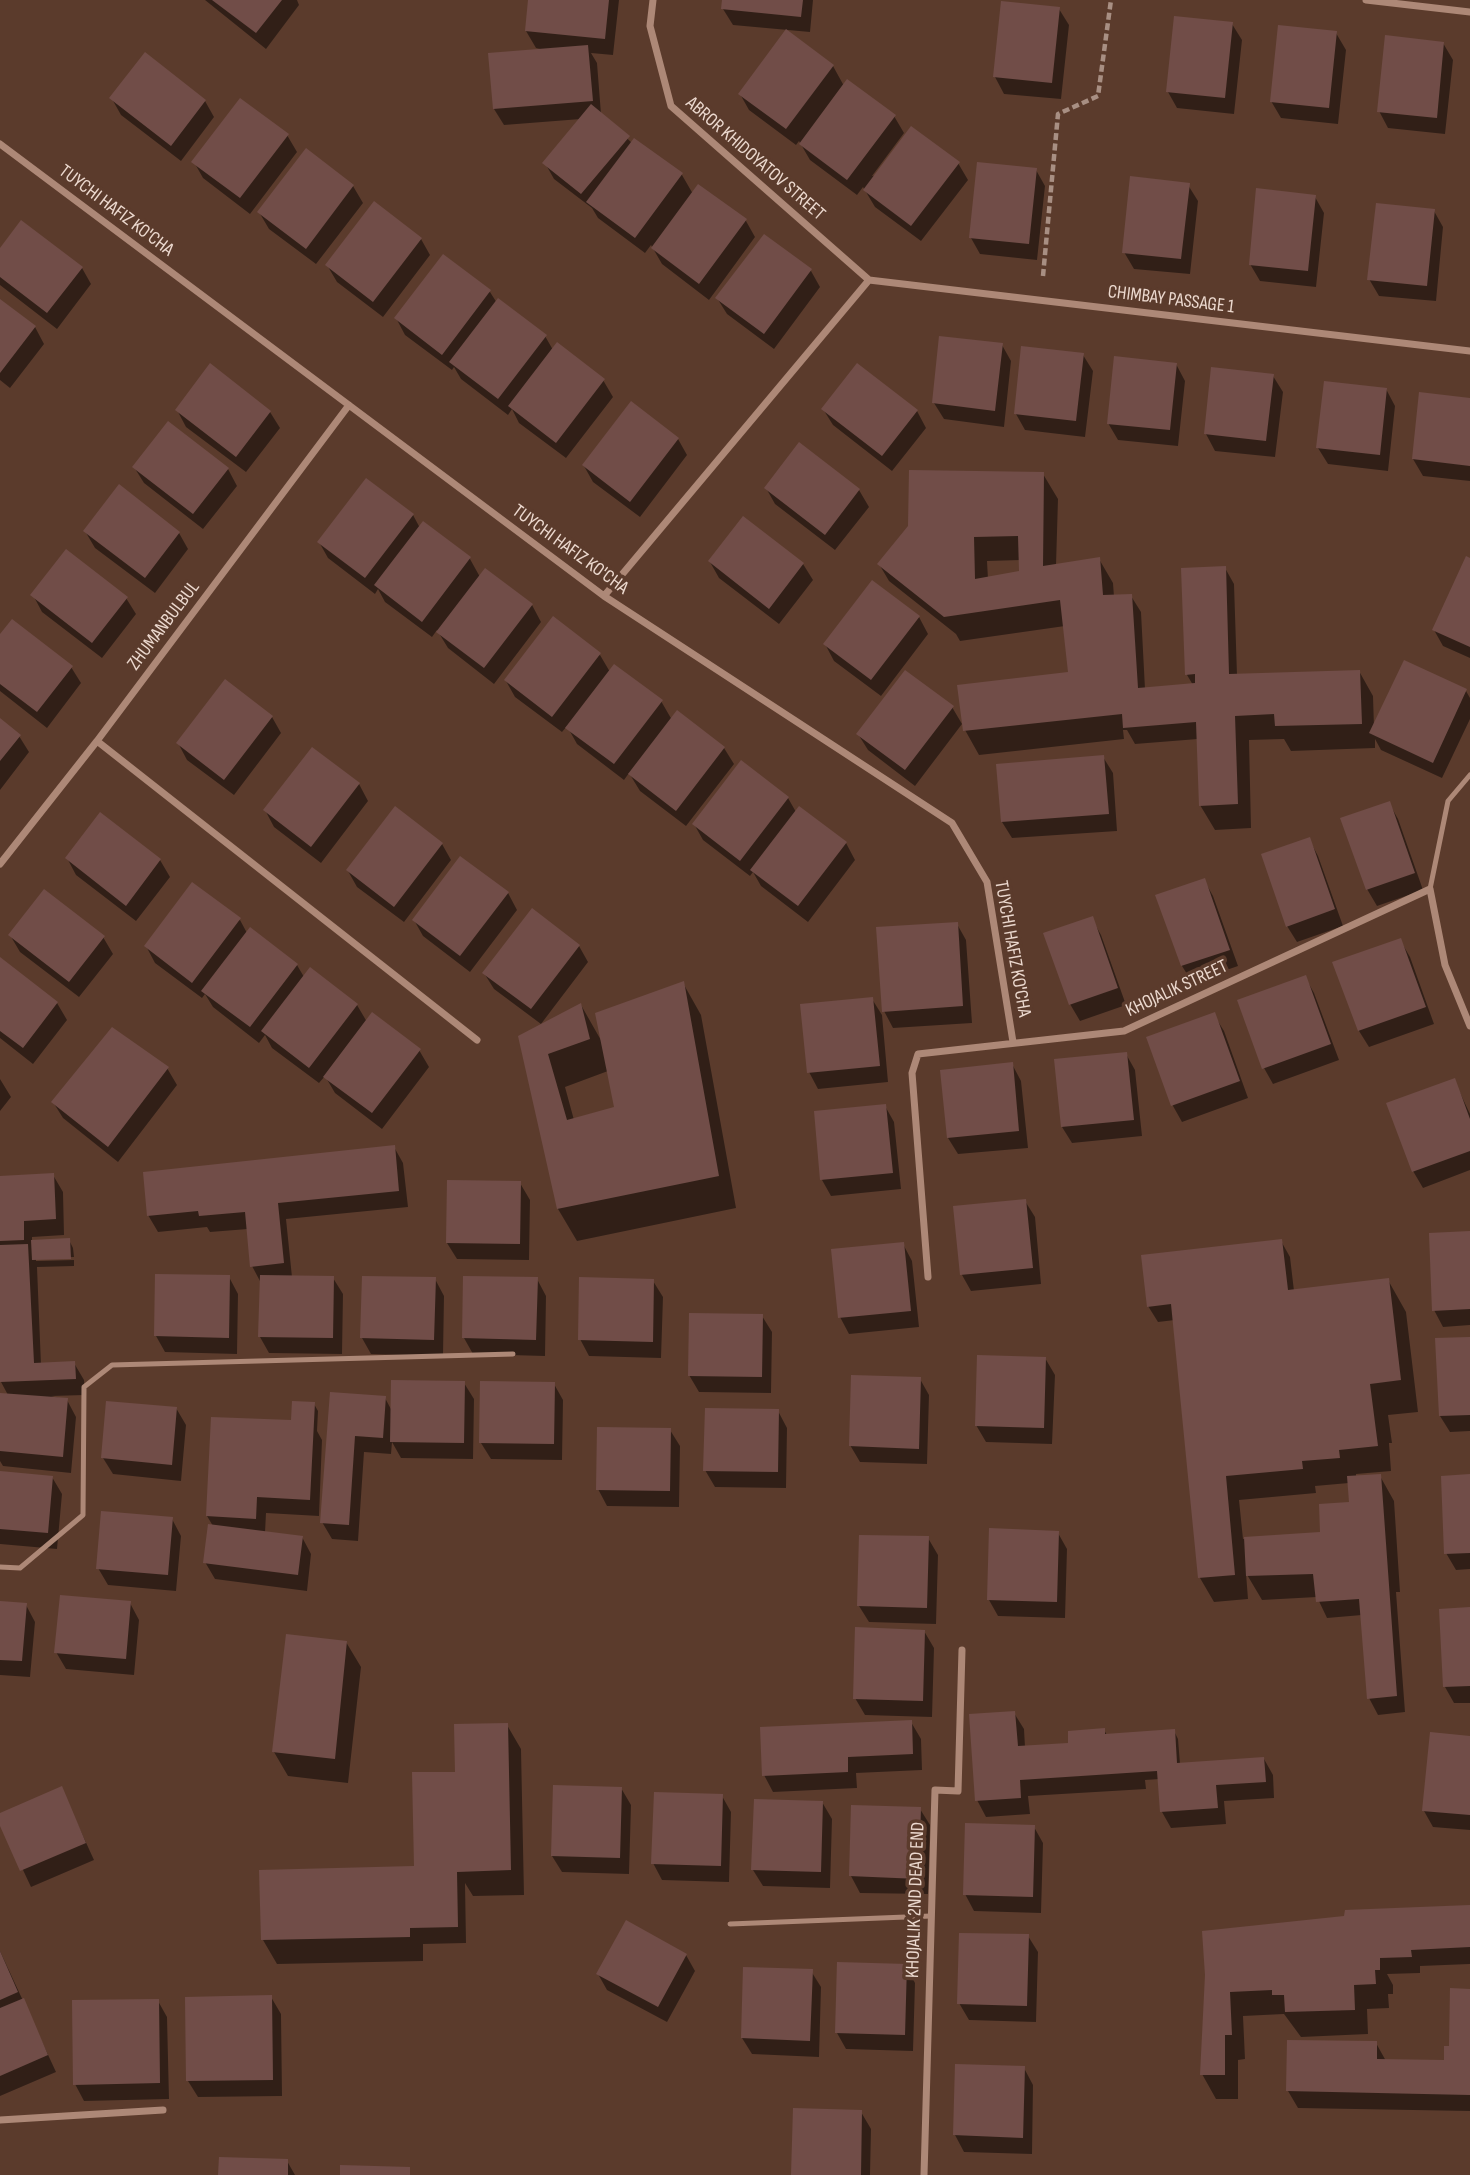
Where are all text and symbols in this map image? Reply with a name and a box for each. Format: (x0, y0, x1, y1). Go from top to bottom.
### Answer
street label: ABROR KHIDOYATOV STREET (681, 92, 829, 226)
street label: TUYCHI HAFIZ KO'CHA (54, 160, 178, 262)
street label: CHIMBAY PASSAGE 1 (1106, 281, 1236, 319)
street label: TUYCHI HAFIZ KO'CHA (507, 500, 633, 600)
street label: ZHUMANBULBUL (123, 577, 205, 675)
street label: TUYCHI HAFIZ KO'CHA (989, 879, 1035, 1019)
street label: KHOJALIK STREET (1122, 955, 1232, 1023)
street label: KHOJALIK 2ND DEAD END (902, 1822, 930, 1978)

